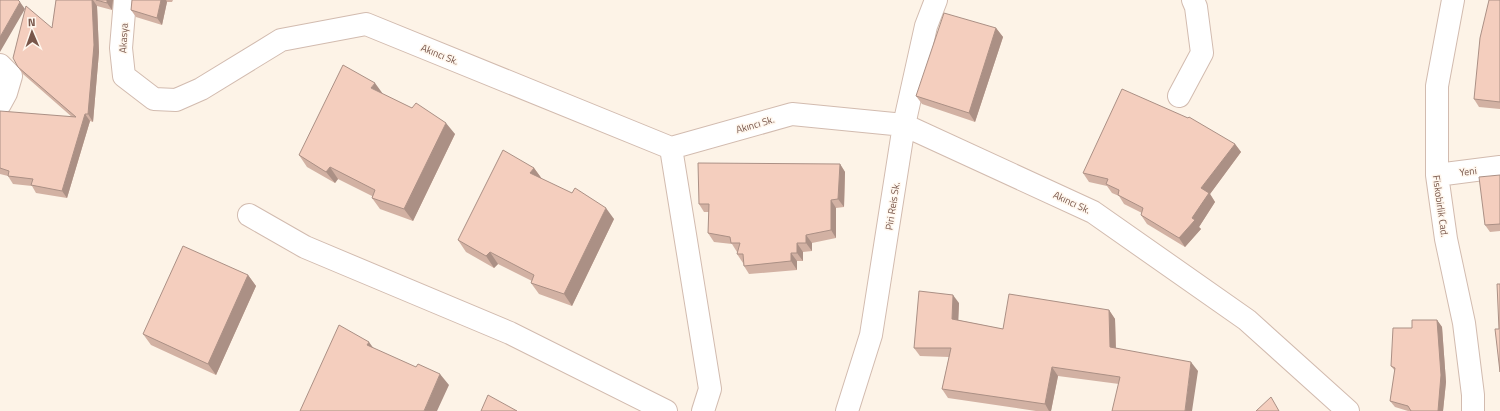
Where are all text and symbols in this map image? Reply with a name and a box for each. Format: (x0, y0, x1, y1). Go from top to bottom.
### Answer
north arrow (12, 12, 52, 52)
text: N (28, 14, 36, 30)
street label: Akasya (115, 23, 132, 53)
street label: Akıncı Sk. (419, 40, 461, 69)
street label: Akıncı Sk. (734, 112, 776, 137)
street label: Yeni (1459, 163, 1478, 180)
street label: Fiskobirlik Cad. (1429, 174, 1452, 238)
street label: Piri Reis Sk. (881, 181, 904, 231)
street label: Akıncı Sk. (1051, 187, 1093, 218)

